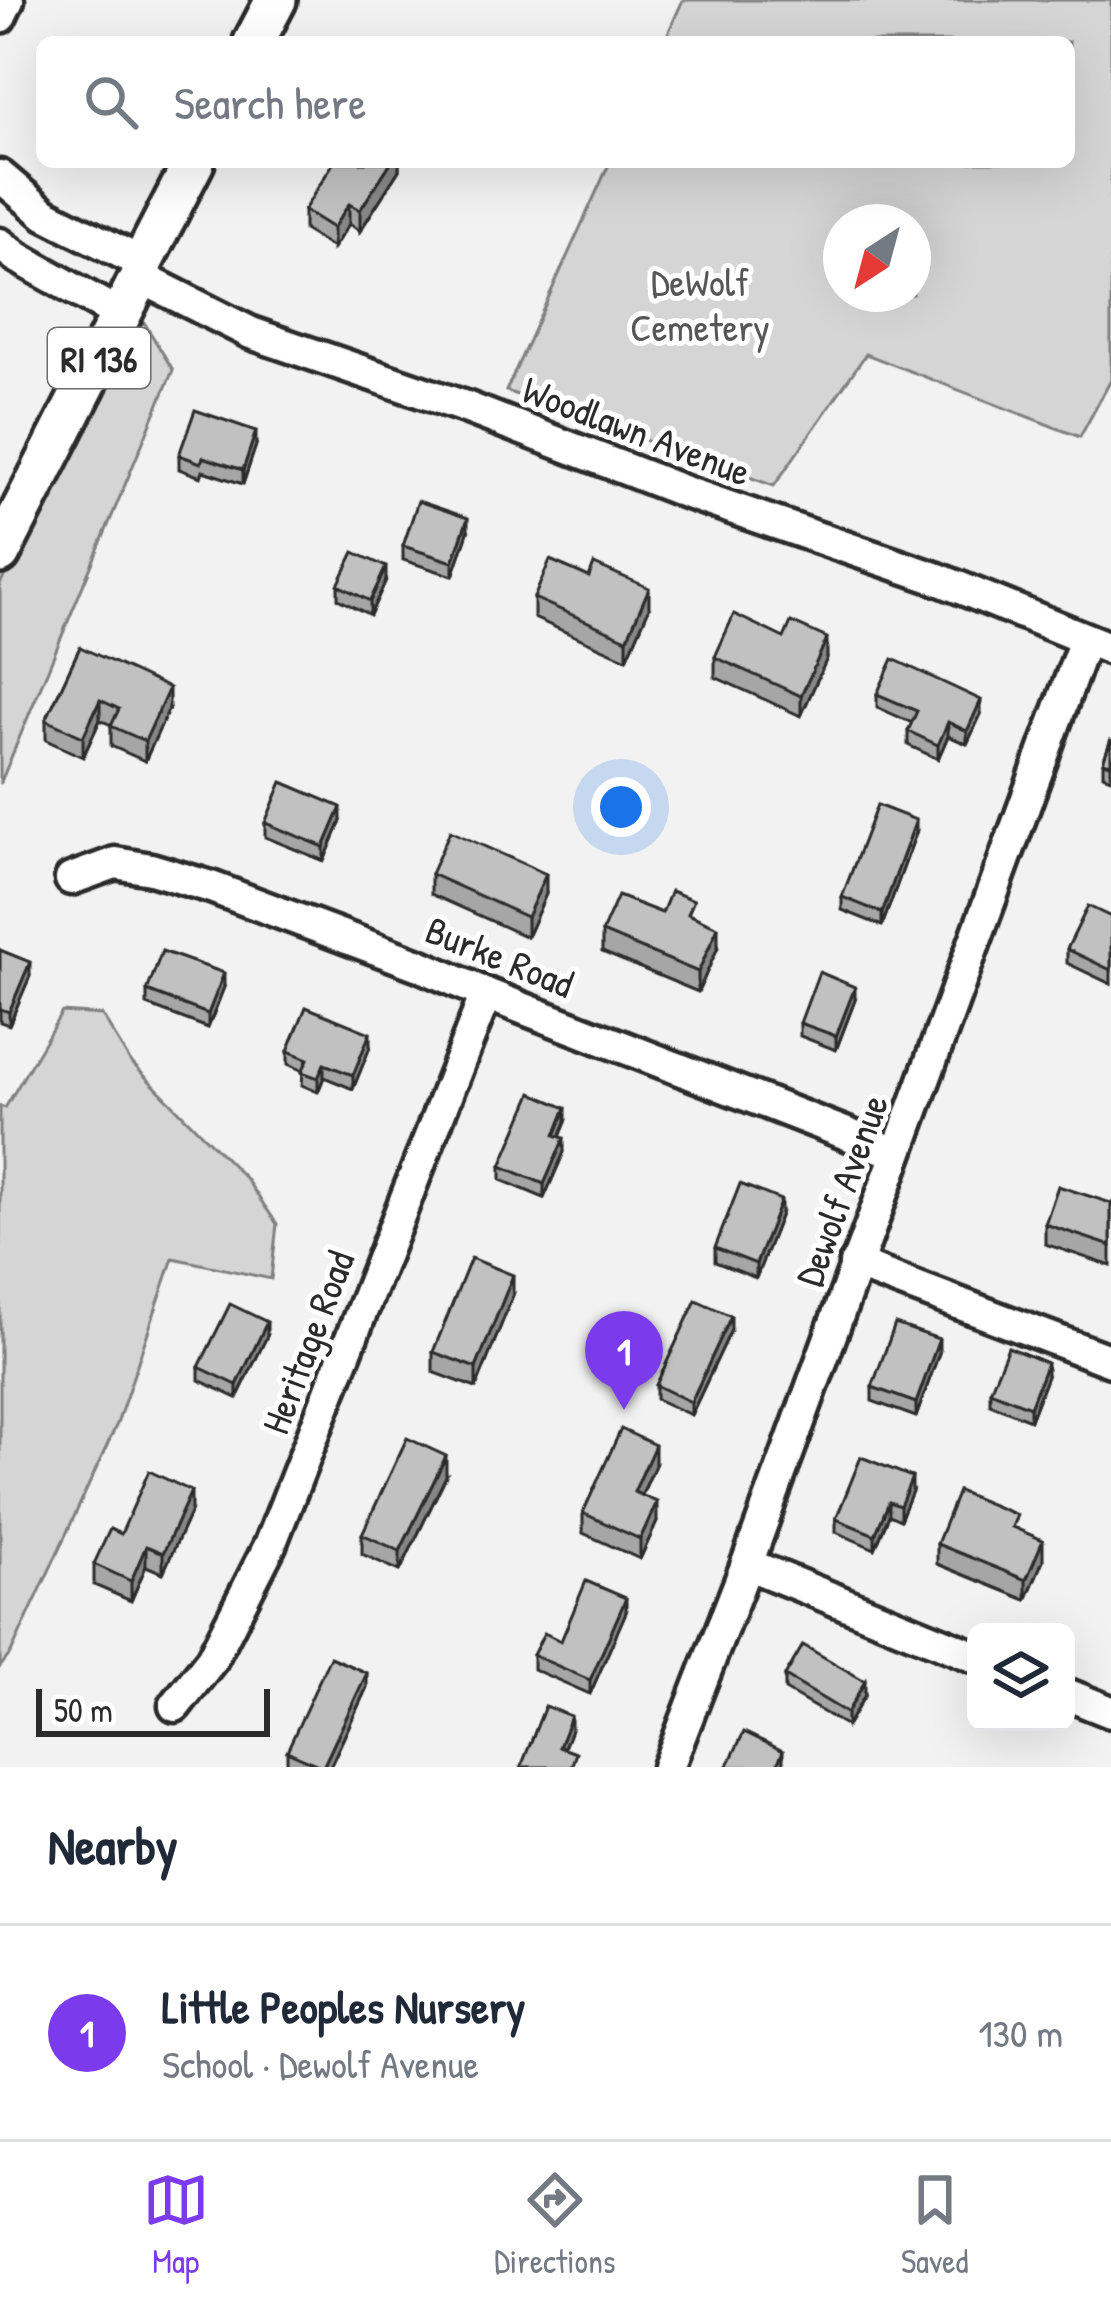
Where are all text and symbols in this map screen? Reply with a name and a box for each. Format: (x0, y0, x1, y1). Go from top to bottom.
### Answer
search box (36, 36, 1075, 168)
icon: search (78, 69, 144, 135)
text: Search here (174, 72, 366, 133)
north arrow (823, 204, 931, 312)
park label: DeWolf Cemetery (630, 255, 770, 353)
road number: RI 136 (48, 328, 150, 388)
street label: Woodlawn Avenue (516, 362, 758, 498)
your location (591, 777, 651, 837)
street label: Burke Road (418, 902, 582, 1010)
street label: Dewolf Avenue (782, 1087, 900, 1293)
street label: Heritage Road (248, 1243, 366, 1441)
pin: 1 (585, 1311, 663, 1410)
map controls (967, 1623, 1075, 1731)
button: layers (967, 1623, 1075, 1731)
scale bar (36, 1683, 270, 1736)
text: 50 m (54, 1688, 113, 1732)
text: Nearby (48, 1811, 178, 1880)
text: Little Peoples Nursery (162, 1976, 525, 2037)
text: 1 (80, 2006, 94, 2059)
text: 130 m (978, 2006, 1063, 2059)
text: School · Dewolf Avenue (162, 2037, 479, 2090)
tab: Map (143, 2167, 209, 2283)
tab: Directions (494, 2167, 616, 2283)
tab: Saved (901, 2167, 968, 2283)

